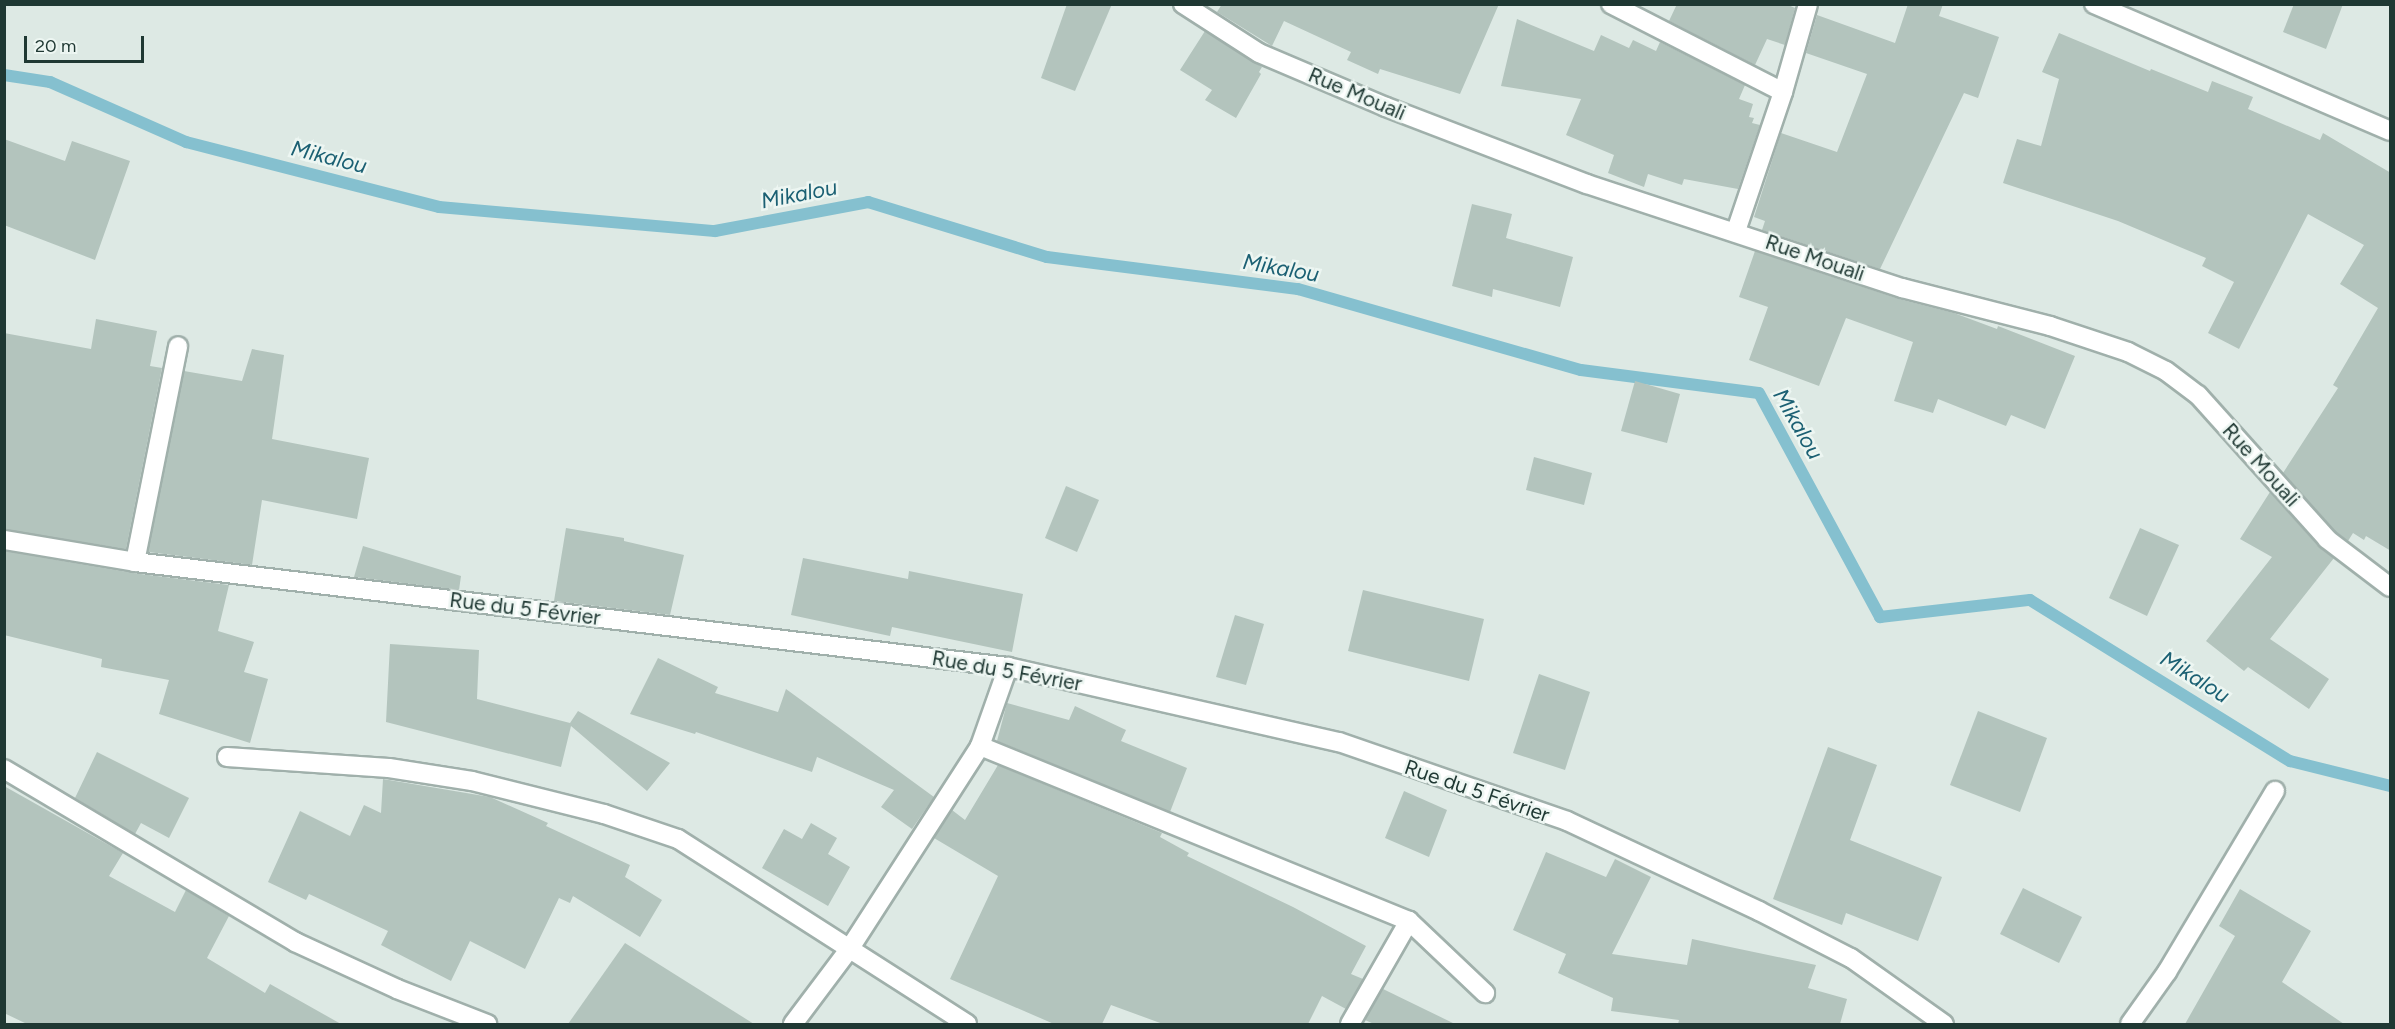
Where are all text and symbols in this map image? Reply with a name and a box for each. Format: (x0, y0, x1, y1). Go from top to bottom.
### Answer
scale bar (27, 24, 147, 62)
text: 20 m (35, 35, 76, 57)
street label: Rue Mouali (1304, 62, 1410, 126)
water label: Mikalou (288, 135, 370, 179)
water label: Mikalou (759, 174, 839, 214)
street label: Rue Mouali (1762, 229, 1868, 287)
water label: Mikalou (1241, 248, 1321, 288)
water label: Mikalou (1767, 384, 1829, 464)
street label: Rue Mouali (2217, 418, 2305, 512)
street label: Rue du 5 Février (448, 587, 602, 631)
street label: Rue du 5 Février (930, 645, 1084, 697)
water label: Mikalou (2155, 645, 2235, 709)
street label: Rue du 5 Février (1401, 754, 1553, 828)

